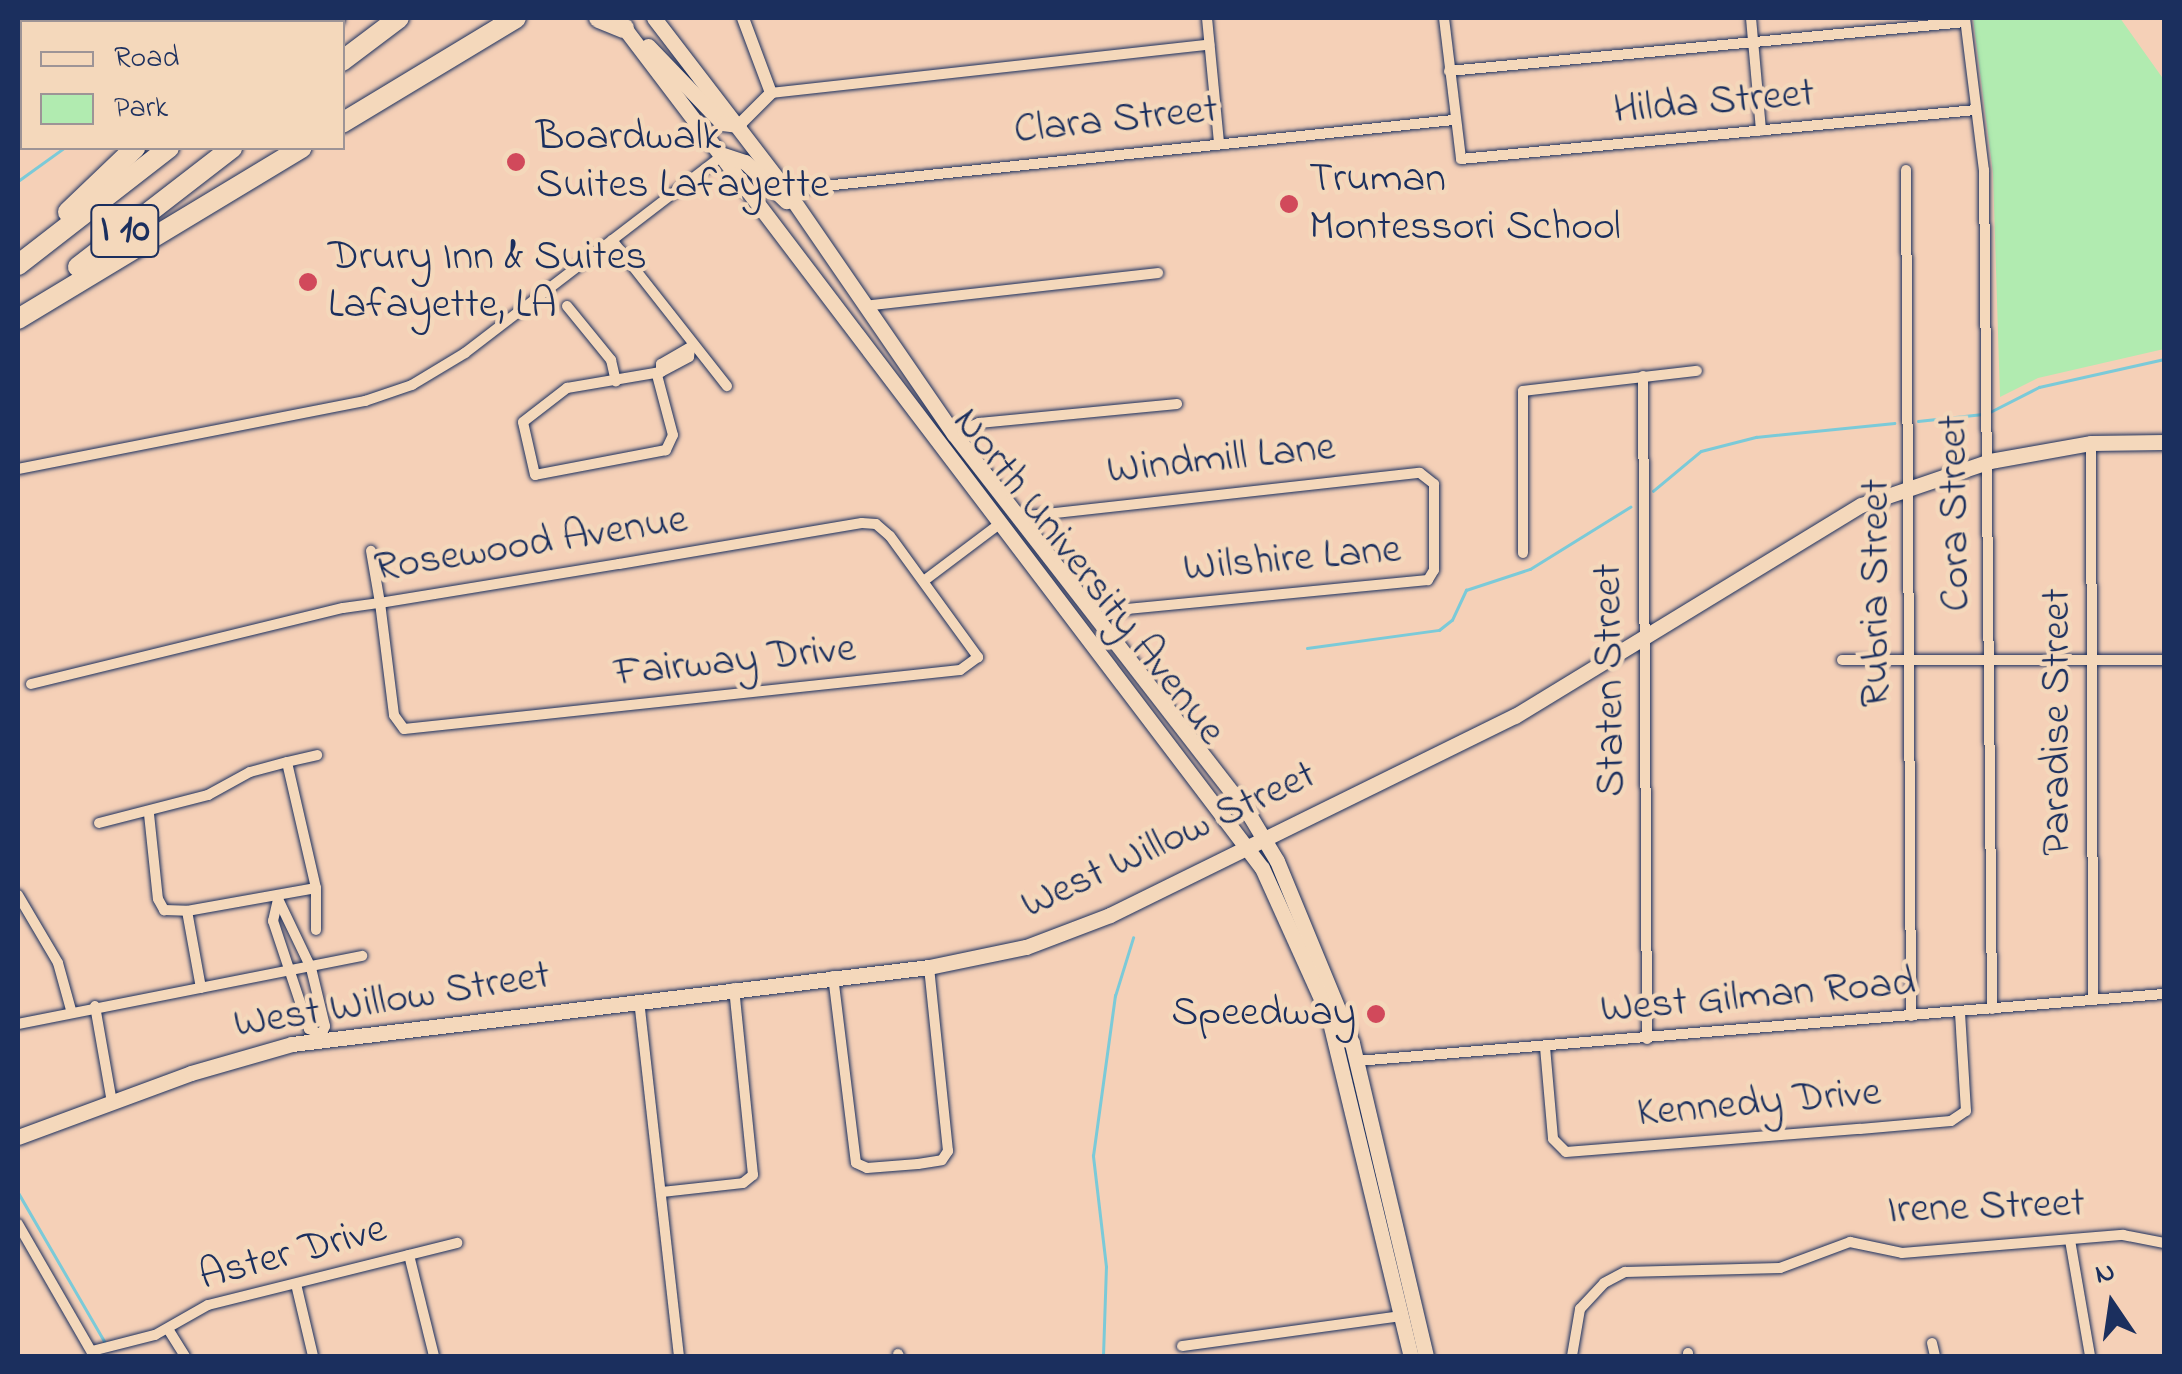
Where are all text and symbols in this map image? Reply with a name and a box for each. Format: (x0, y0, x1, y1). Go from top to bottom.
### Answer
legend (20, 20, 345, 150)
text: Road (114, 37, 179, 81)
street label: Hilda Street (1611, 69, 1817, 137)
street label: Clara Street (1012, 85, 1220, 157)
text: Park (114, 87, 168, 131)
place label: Boardwalk Suites Lafayette (536, 113, 829, 212)
marker: Boardwalk Suites Lafayette (505, 151, 527, 173)
place label: Truman Montessori School (1309, 155, 1621, 254)
marker: Truman Montessori School (1278, 193, 1300, 215)
road number: I 10 (90, 196, 160, 266)
place label: Drury Inn & Suites Lafayette, LA (328, 233, 647, 332)
marker: Drury Inn & Suites Lafayette, LA (297, 271, 319, 293)
street label: North University Avenue (941, 398, 1235, 756)
street label: Cora Street (1929, 414, 1983, 612)
street label: Windmill Lane (1104, 423, 1338, 497)
street label: Rubria Street (1852, 479, 1902, 707)
street label: Rosewood Avenue (371, 495, 691, 595)
street label: Wilshire Lane (1181, 525, 1403, 595)
street label: Staten Street (1584, 563, 1638, 797)
street label: Paradise Street (2033, 588, 2083, 856)
street label: Fairway Drive (612, 624, 858, 700)
street label: West Willow Street (1014, 751, 1324, 931)
street label: West Willow Street (230, 951, 554, 1051)
street label: West Gilman Road (1598, 958, 1918, 1036)
place label: Speedway (1171, 989, 1356, 1039)
marker: Speedway (1365, 1003, 1387, 1025)
street label: Kennedy Drive (1635, 1068, 1883, 1140)
street label: Irene Street (1886, 1179, 2086, 1237)
street label: Aster Drive (194, 1205, 392, 1303)
text: N (2091, 1252, 2119, 1296)
north arrow (2062, 1254, 2162, 1354)

